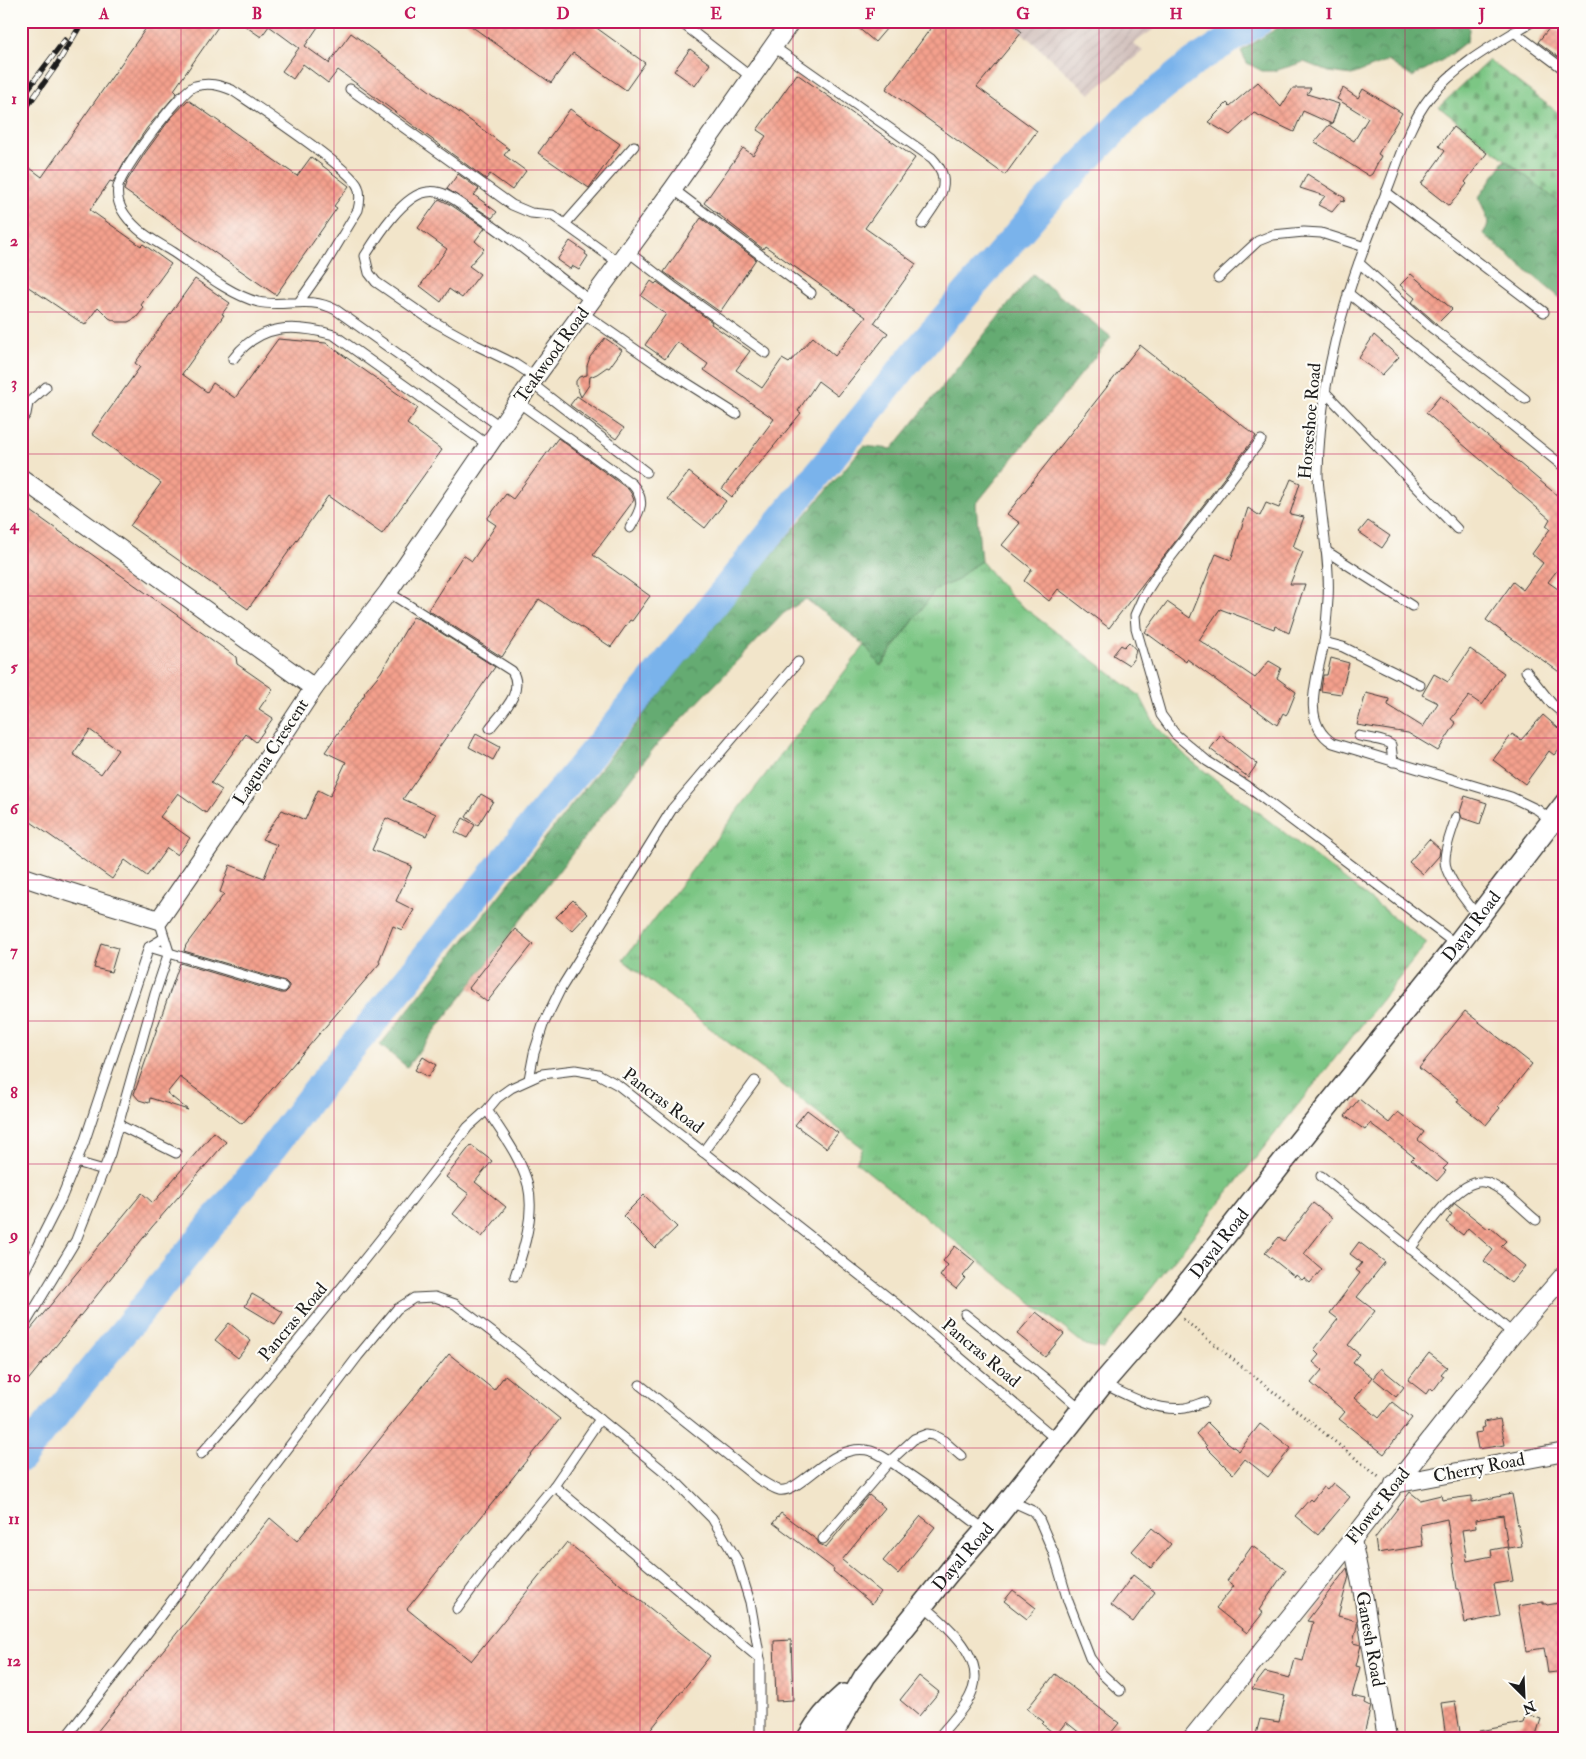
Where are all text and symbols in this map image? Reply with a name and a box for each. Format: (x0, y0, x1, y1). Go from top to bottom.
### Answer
text: A (98, 4, 110, 24)
text: B (252, 4, 262, 24)
text: C (404, 4, 416, 24)
text: D (556, 4, 570, 24)
text: E (710, 4, 722, 24)
text: F (865, 4, 875, 24)
text: G (1016, 4, 1030, 24)
text: H (1169, 4, 1183, 24)
text: I (1326, 4, 1333, 24)
text: J (1478, 4, 1486, 25)
text: 1 (11, 89, 17, 109)
text: 2 (10, 231, 18, 251)
street label: Teakwood Road (509, 302, 595, 407)
street label: Horseshoe Road (1293, 362, 1327, 480)
text: 3 (11, 373, 17, 393)
text: 4 (9, 515, 20, 535)
text: 5 (10, 657, 18, 677)
street label: Laguna Crescent (228, 694, 314, 810)
text: 6 (10, 799, 20, 819)
street label: Dayal Road (1437, 886, 1506, 966)
text: 7 (10, 941, 18, 961)
street label: Pancras Road (618, 1063, 708, 1139)
text: 8 (10, 1083, 18, 1103)
street label: Dayal Road (1184, 1203, 1254, 1283)
text: 9 (8, 1225, 18, 1245)
street label: Pancras Road (253, 1278, 333, 1366)
street label: Pancras Road (937, 1313, 1025, 1393)
text: 10 (7, 1367, 21, 1387)
street label: Cherry Road (1431, 1448, 1527, 1488)
street label: Flower Road (1341, 1463, 1415, 1549)
text: 11 (8, 1509, 20, 1529)
street label: Dayal Road (927, 1518, 999, 1596)
street label: Ganesh Road (1350, 1590, 1390, 1689)
text: 12 (7, 1651, 21, 1671)
north arrow (1498, 1672, 1548, 1722)
text: N (1519, 1697, 1539, 1718)

